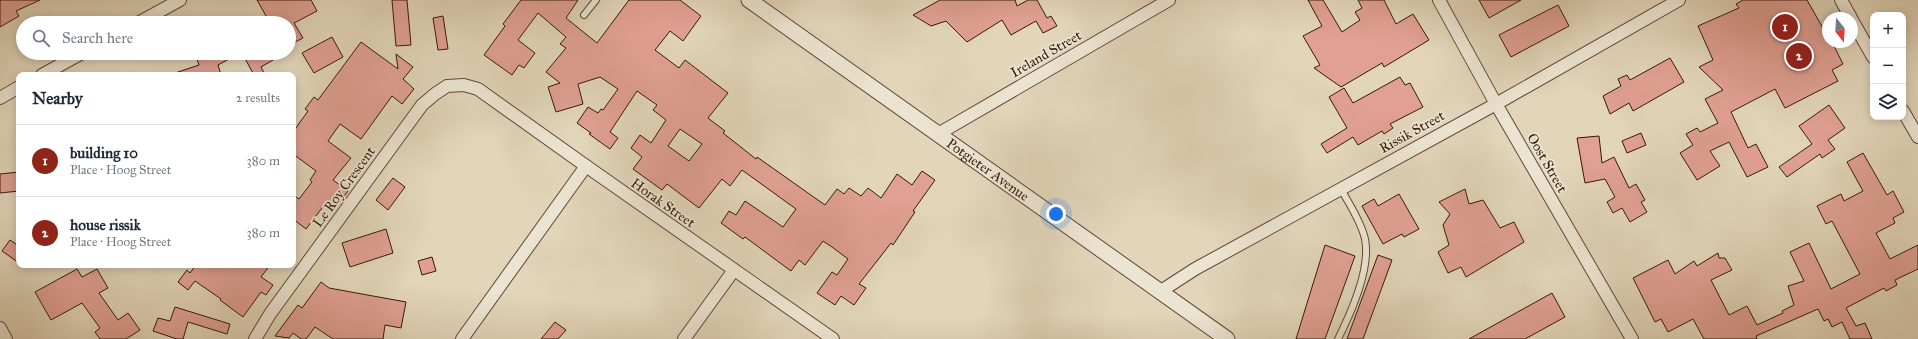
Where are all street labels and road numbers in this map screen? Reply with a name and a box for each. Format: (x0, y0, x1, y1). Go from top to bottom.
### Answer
street label: Ireland Street (1008, 27, 1085, 81)
street label: Rissik Street (1376, 107, 1448, 157)
street label: Oost Street (1523, 130, 1571, 196)
street label: Potgieter Avenue (943, 134, 1033, 205)
street label: Le Roy Crescent (309, 143, 379, 231)
street label: Horak Street (628, 175, 698, 231)

